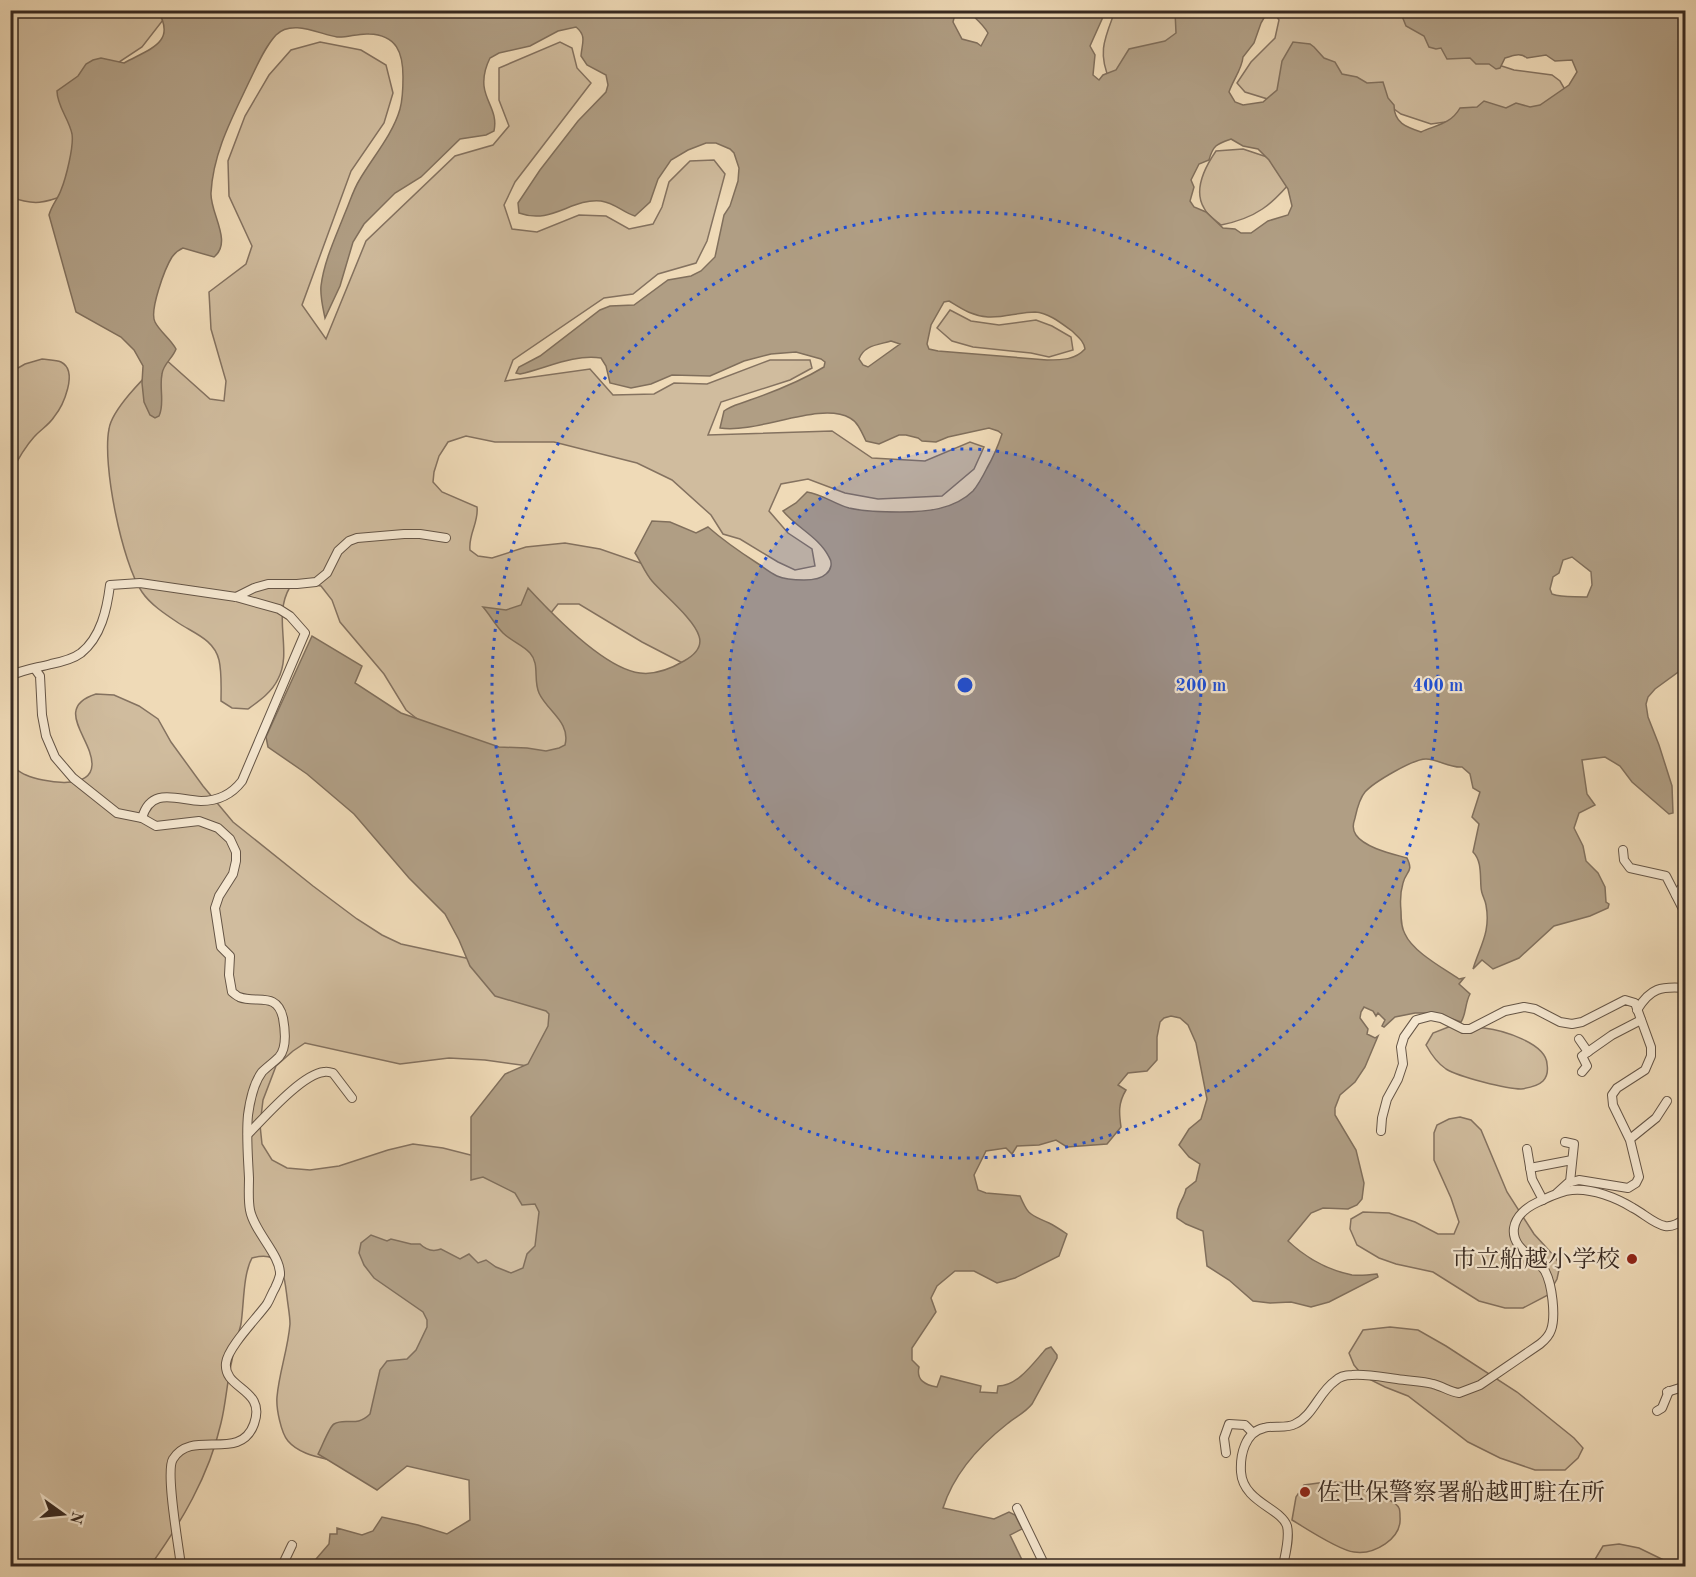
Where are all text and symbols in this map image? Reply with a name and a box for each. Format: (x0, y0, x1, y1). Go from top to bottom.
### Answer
centre of rings (955, 675, 975, 695)
text: 200 m (1176, 677, 1226, 695)
text: 400 m (1413, 677, 1463, 695)
place label: 市立船越小学校 (1452, 1246, 1620, 1273)
marker: 市立船越小学校 (1625, 1252, 1639, 1266)
place label: 佐世保警察署船越町駐在所 (1317, 1479, 1605, 1506)
north arrow (33, 1484, 93, 1544)
marker: 佐世保警察署船越町駐在所 (1298, 1485, 1312, 1499)
text: N (66, 1509, 85, 1526)

